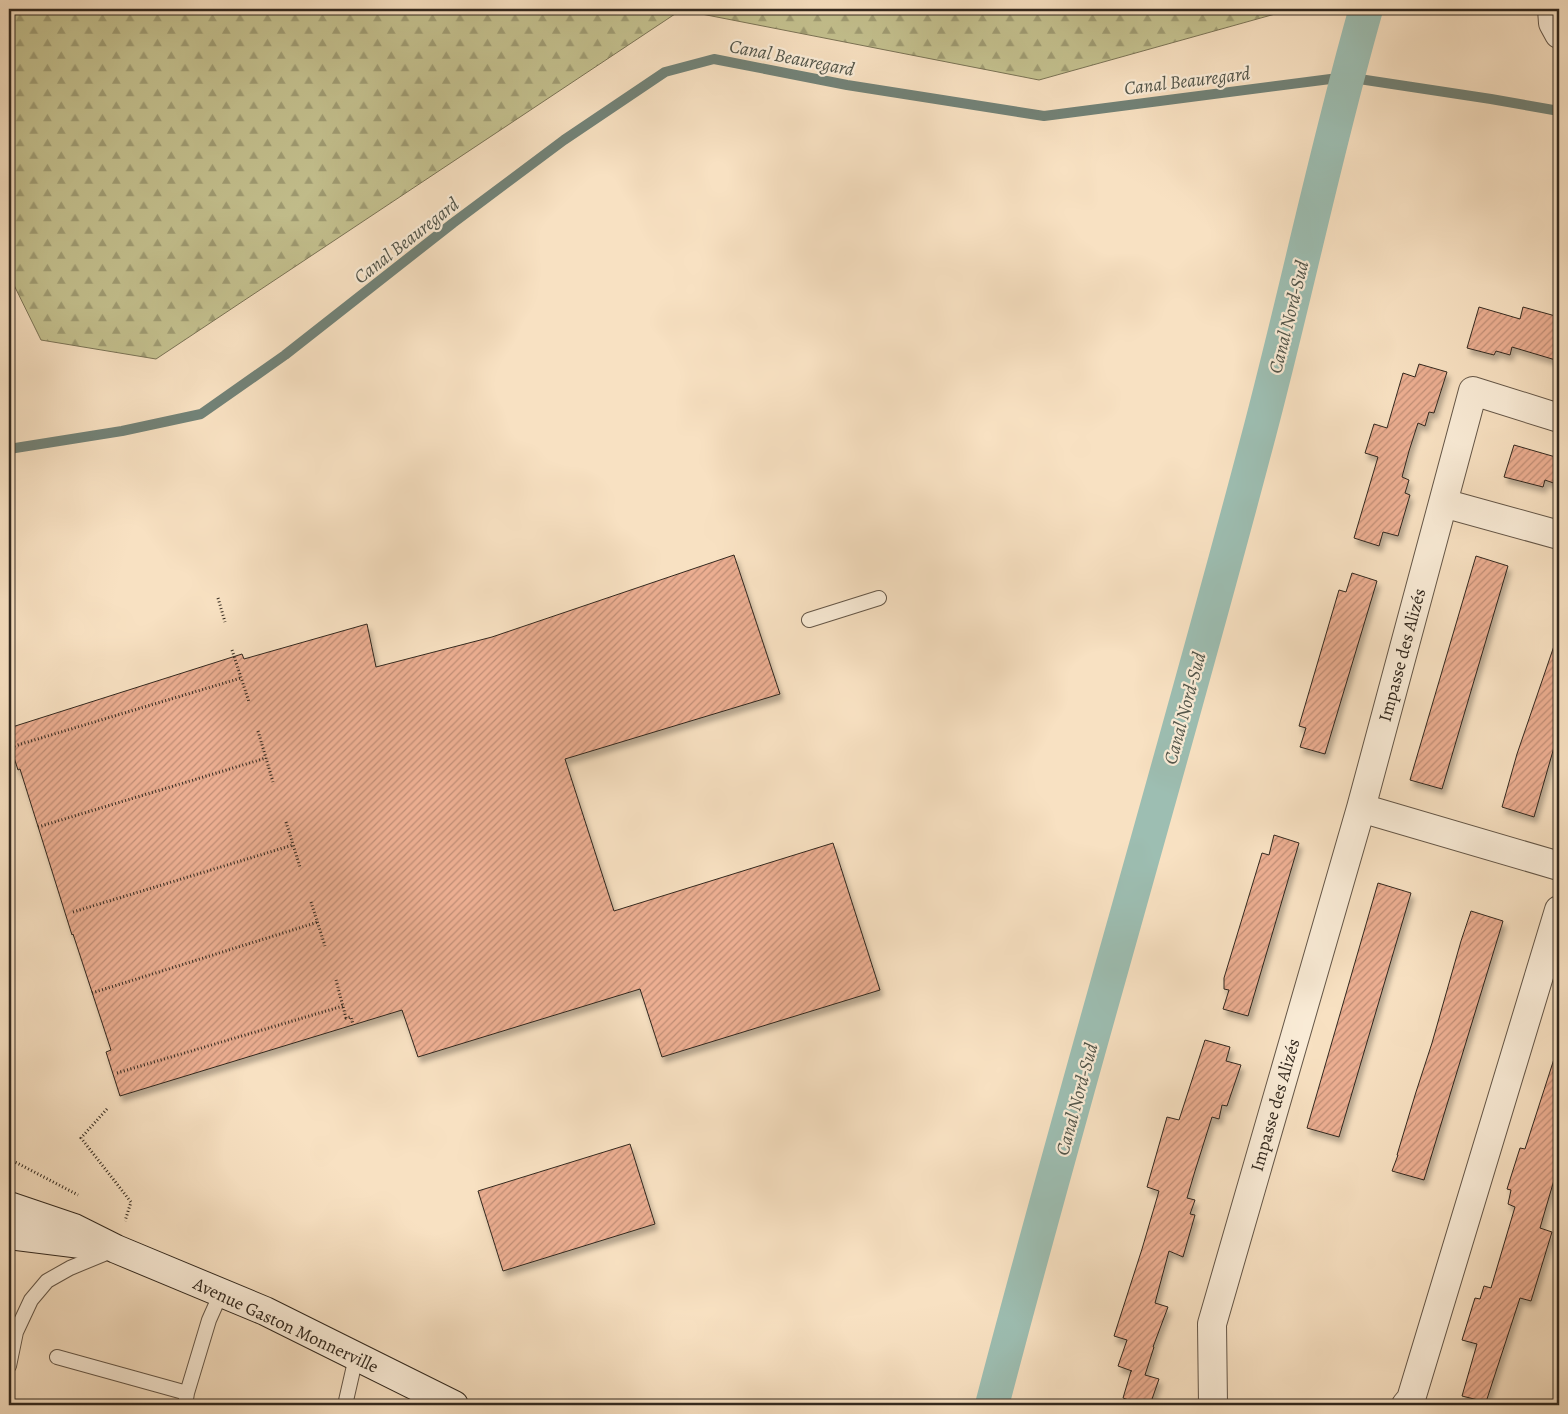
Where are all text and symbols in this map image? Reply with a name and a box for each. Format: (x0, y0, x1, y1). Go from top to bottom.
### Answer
water label: Canal Beauregard (727, 33, 857, 83)
water label: Canal Beauregard (1123, 60, 1252, 102)
water label: Canal Beauregard (349, 191, 465, 290)
water label: Canal Nord-Sud (1262, 258, 1316, 376)
street label: Impasse des Alizés (1373, 586, 1431, 724)
water label: Canal Nord-Sud (1158, 649, 1212, 767)
street label: Impasse des Alizés (1245, 1036, 1305, 1174)
water label: Canal Nord-Sud (1050, 1040, 1104, 1158)
street label: Avenue Gaston Monnerville (189, 1271, 382, 1378)

